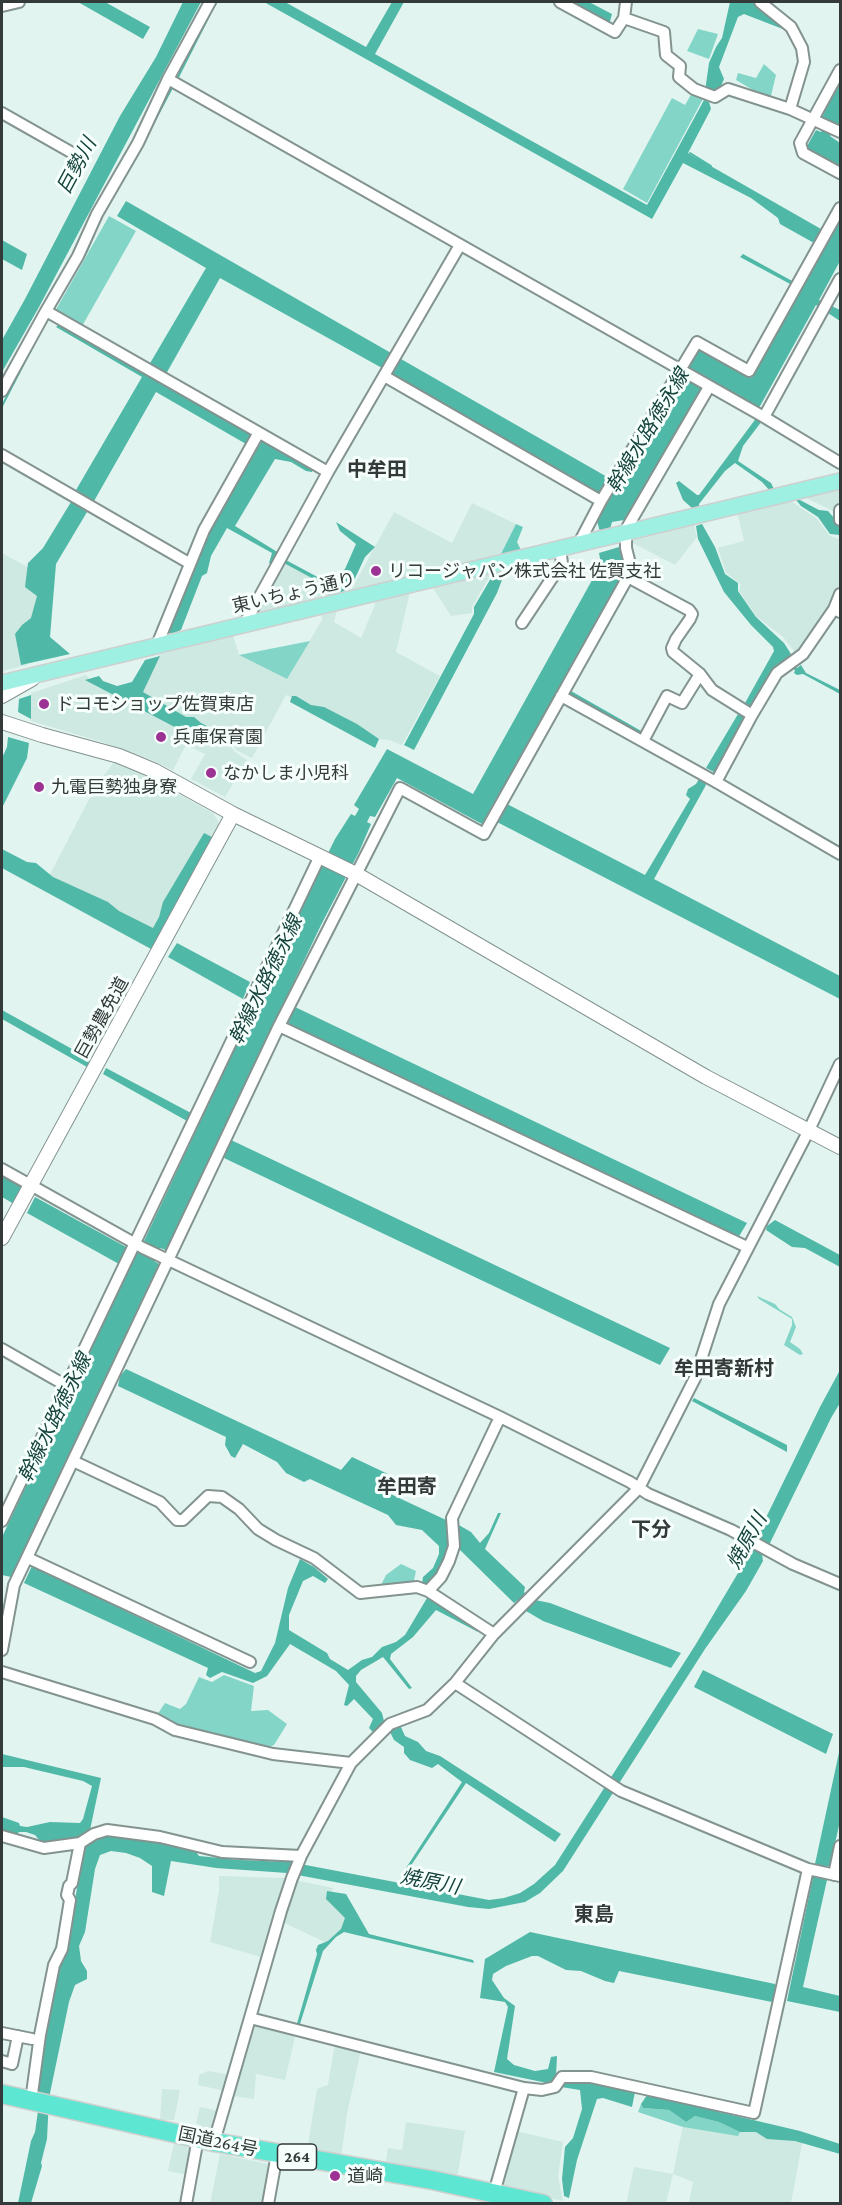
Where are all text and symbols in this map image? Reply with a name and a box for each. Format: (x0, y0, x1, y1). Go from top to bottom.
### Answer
water label: 巨勢川 (52, 134, 102, 198)
water label: 幹線水路徳永線 (602, 365, 694, 497)
district label: 中牟田 (347, 458, 407, 482)
place label: リコージャパン株式会社 佐賀支社 (388, 560, 661, 582)
marker: リコージャパン株式会社 佐賀支社 (369, 564, 383, 578)
street label: 東いちょう通り (230, 568, 358, 618)
place label: ドコモショップ佐賀東店 (56, 693, 254, 715)
marker: ドコモショップ佐賀東店 (37, 697, 51, 711)
place label: 兵庫保育園 (173, 726, 263, 748)
marker: 兵庫保育園 (154, 730, 168, 744)
place label: なかしま小児科 (223, 762, 349, 784)
marker: なかしま小児科 (204, 766, 218, 780)
place label: 九電巨勢独身寮 (51, 776, 177, 798)
marker: 九電巨勢独身寮 (32, 780, 46, 794)
water label: 幹線水路徳永線 (225, 912, 307, 1048)
street label: 巨勢農免道 (71, 973, 133, 1063)
water label: 幹線水路徳永線 (14, 1350, 96, 1486)
district label: 牟田寄新村 (674, 1357, 774, 1381)
district label: 牟田寄 (377, 1475, 437, 1499)
water label: 焼原川 (722, 1509, 772, 1573)
district label: 下分 (631, 1518, 671, 1542)
water label: 焼原川 (398, 1864, 462, 1900)
district label: 東島 (574, 1903, 614, 1927)
street label: 国道264号 (176, 2123, 260, 2161)
road number: 264 (278, 2144, 316, 2170)
place label: 道崎 (347, 2165, 383, 2187)
marker: 道崎 (328, 2169, 342, 2183)

